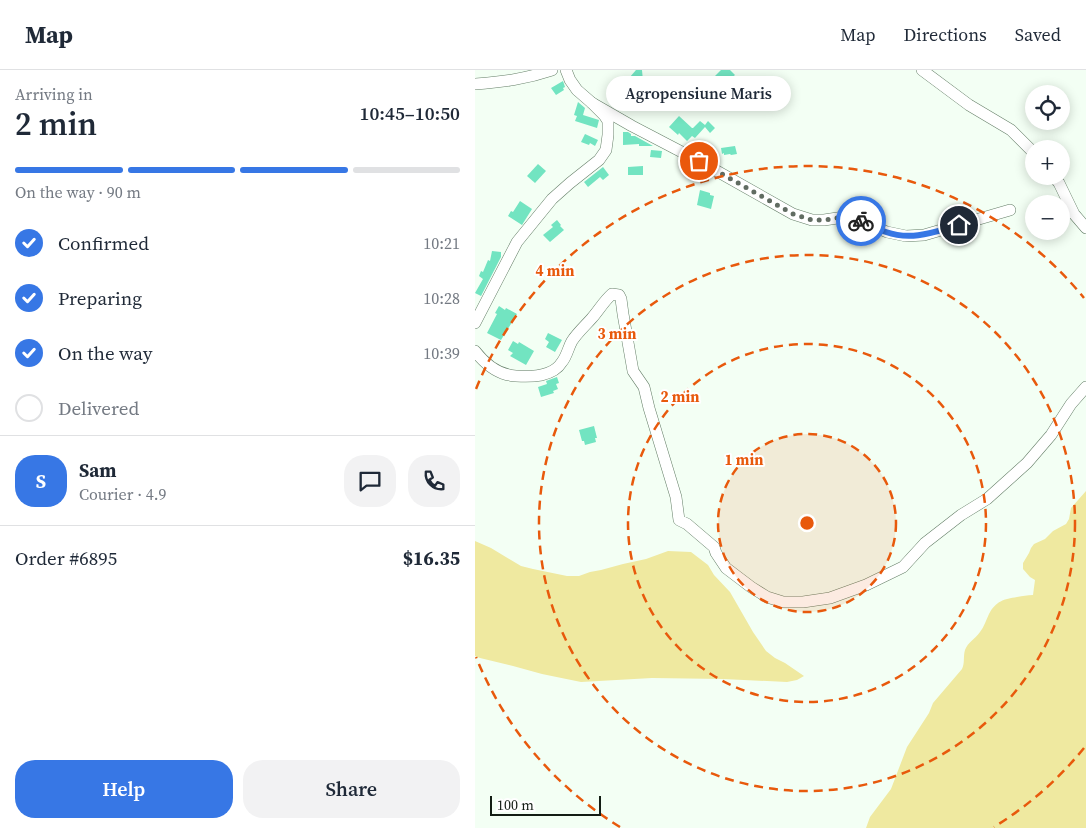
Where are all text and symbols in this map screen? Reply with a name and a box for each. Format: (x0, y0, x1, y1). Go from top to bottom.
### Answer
text: Map (25, 18, 73, 51)
text: Map (840, 22, 876, 47)
text: Directions (904, 22, 987, 47)
text: Saved (1015, 22, 1061, 47)
callout: Agropensiune Maris (607, 76, 791, 111)
text: Agropensiune Maris (625, 82, 772, 104)
text: Arriving in (15, 83, 93, 105)
map controls (1025, 85, 1070, 240)
button: locate (1025, 85, 1070, 130)
text: 10:45–10:50 (360, 100, 460, 126)
text: 2 min (15, 102, 97, 146)
pin (678, 140, 720, 182)
button: + (1025, 140, 1070, 185)
icon: bag (685, 147, 713, 175)
text: On the way · 90 m (15, 181, 141, 203)
button: − (1025, 195, 1070, 240)
courier (836, 196, 886, 246)
pin (938, 204, 980, 246)
icon: bike (847, 207, 875, 235)
icon: home (945, 211, 973, 239)
icon: check (15, 229, 43, 257)
text: Confirmed (58, 230, 149, 256)
text: 10:21 (423, 232, 460, 254)
text: 4 min (536, 260, 574, 281)
icon: check (15, 284, 43, 312)
text: Preparing (58, 285, 142, 311)
text: 10:28 (423, 287, 460, 309)
text: 3 min (598, 323, 636, 344)
icon: check (15, 339, 43, 367)
text: On the way (58, 340, 153, 366)
text: 10:39 (423, 342, 460, 364)
text: 2 min (661, 386, 699, 407)
text: Delivered (58, 395, 139, 421)
text: 1 min (725, 449, 763, 470)
button: chat (344, 455, 396, 507)
button: phone (408, 455, 460, 507)
text: Sam (79, 457, 117, 483)
text: S (36, 468, 46, 494)
text: Courier · 4.9 (79, 483, 167, 505)
centre of rings (798, 514, 816, 532)
text: Order #6895 (15, 545, 117, 571)
text: $16.35 (403, 545, 460, 571)
button: Help (15, 760, 233, 818)
button: Share (243, 760, 460, 818)
scale bar (490, 793, 601, 816)
text: 100 m (497, 795, 534, 815)

